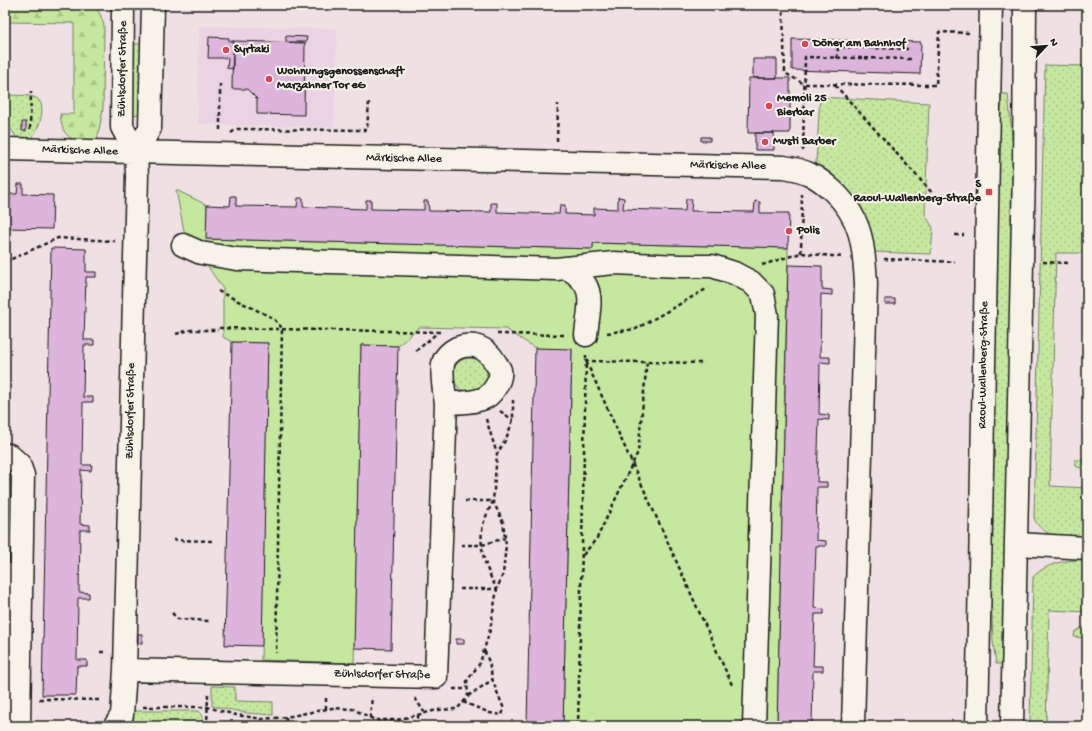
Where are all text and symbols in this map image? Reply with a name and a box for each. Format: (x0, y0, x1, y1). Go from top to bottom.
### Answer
street label: Zühlsdorfer Straße (115, 20, 131, 117)
north arrow (1026, 26, 1066, 66)
place label: Döner am Bahnhof (812, 37, 907, 51)
text: N (1046, 37, 1060, 48)
marker: Döner am Bahnhof (800, 39, 810, 49)
place label: Syrtaki (234, 43, 270, 57)
marker: Syrtaki (221, 45, 231, 55)
place label: Wohnungsgenossenschaft Marzahner Tor eG (276, 65, 405, 93)
marker: Wohnungsgenossenschaft Marzahner Tor eG (264, 74, 274, 84)
place label: Memoli 25 Bierbar (776, 92, 827, 120)
marker: Memoli 25 Bierbar (764, 101, 774, 111)
place label: Musti Barber (773, 135, 837, 149)
marker: Musti Barber (760, 137, 770, 147)
street label: Märkische Allee (42, 143, 119, 159)
street label: Märkische Allee (366, 151, 443, 167)
street label: Märkische Allee (690, 158, 767, 174)
place label: S Raoul-Wallenberg-Straße (853, 178, 982, 206)
marker: S Raoul-Wallenberg-Straße (984, 187, 994, 197)
place label: Polis (796, 224, 820, 238)
marker: Polis (784, 226, 794, 236)
street label: Raoul-Wallenberg-Straße (976, 300, 992, 429)
street label: Zühlsdorfer Straße (123, 362, 139, 459)
street label: Zühlsdorfer Straße (334, 667, 431, 683)

